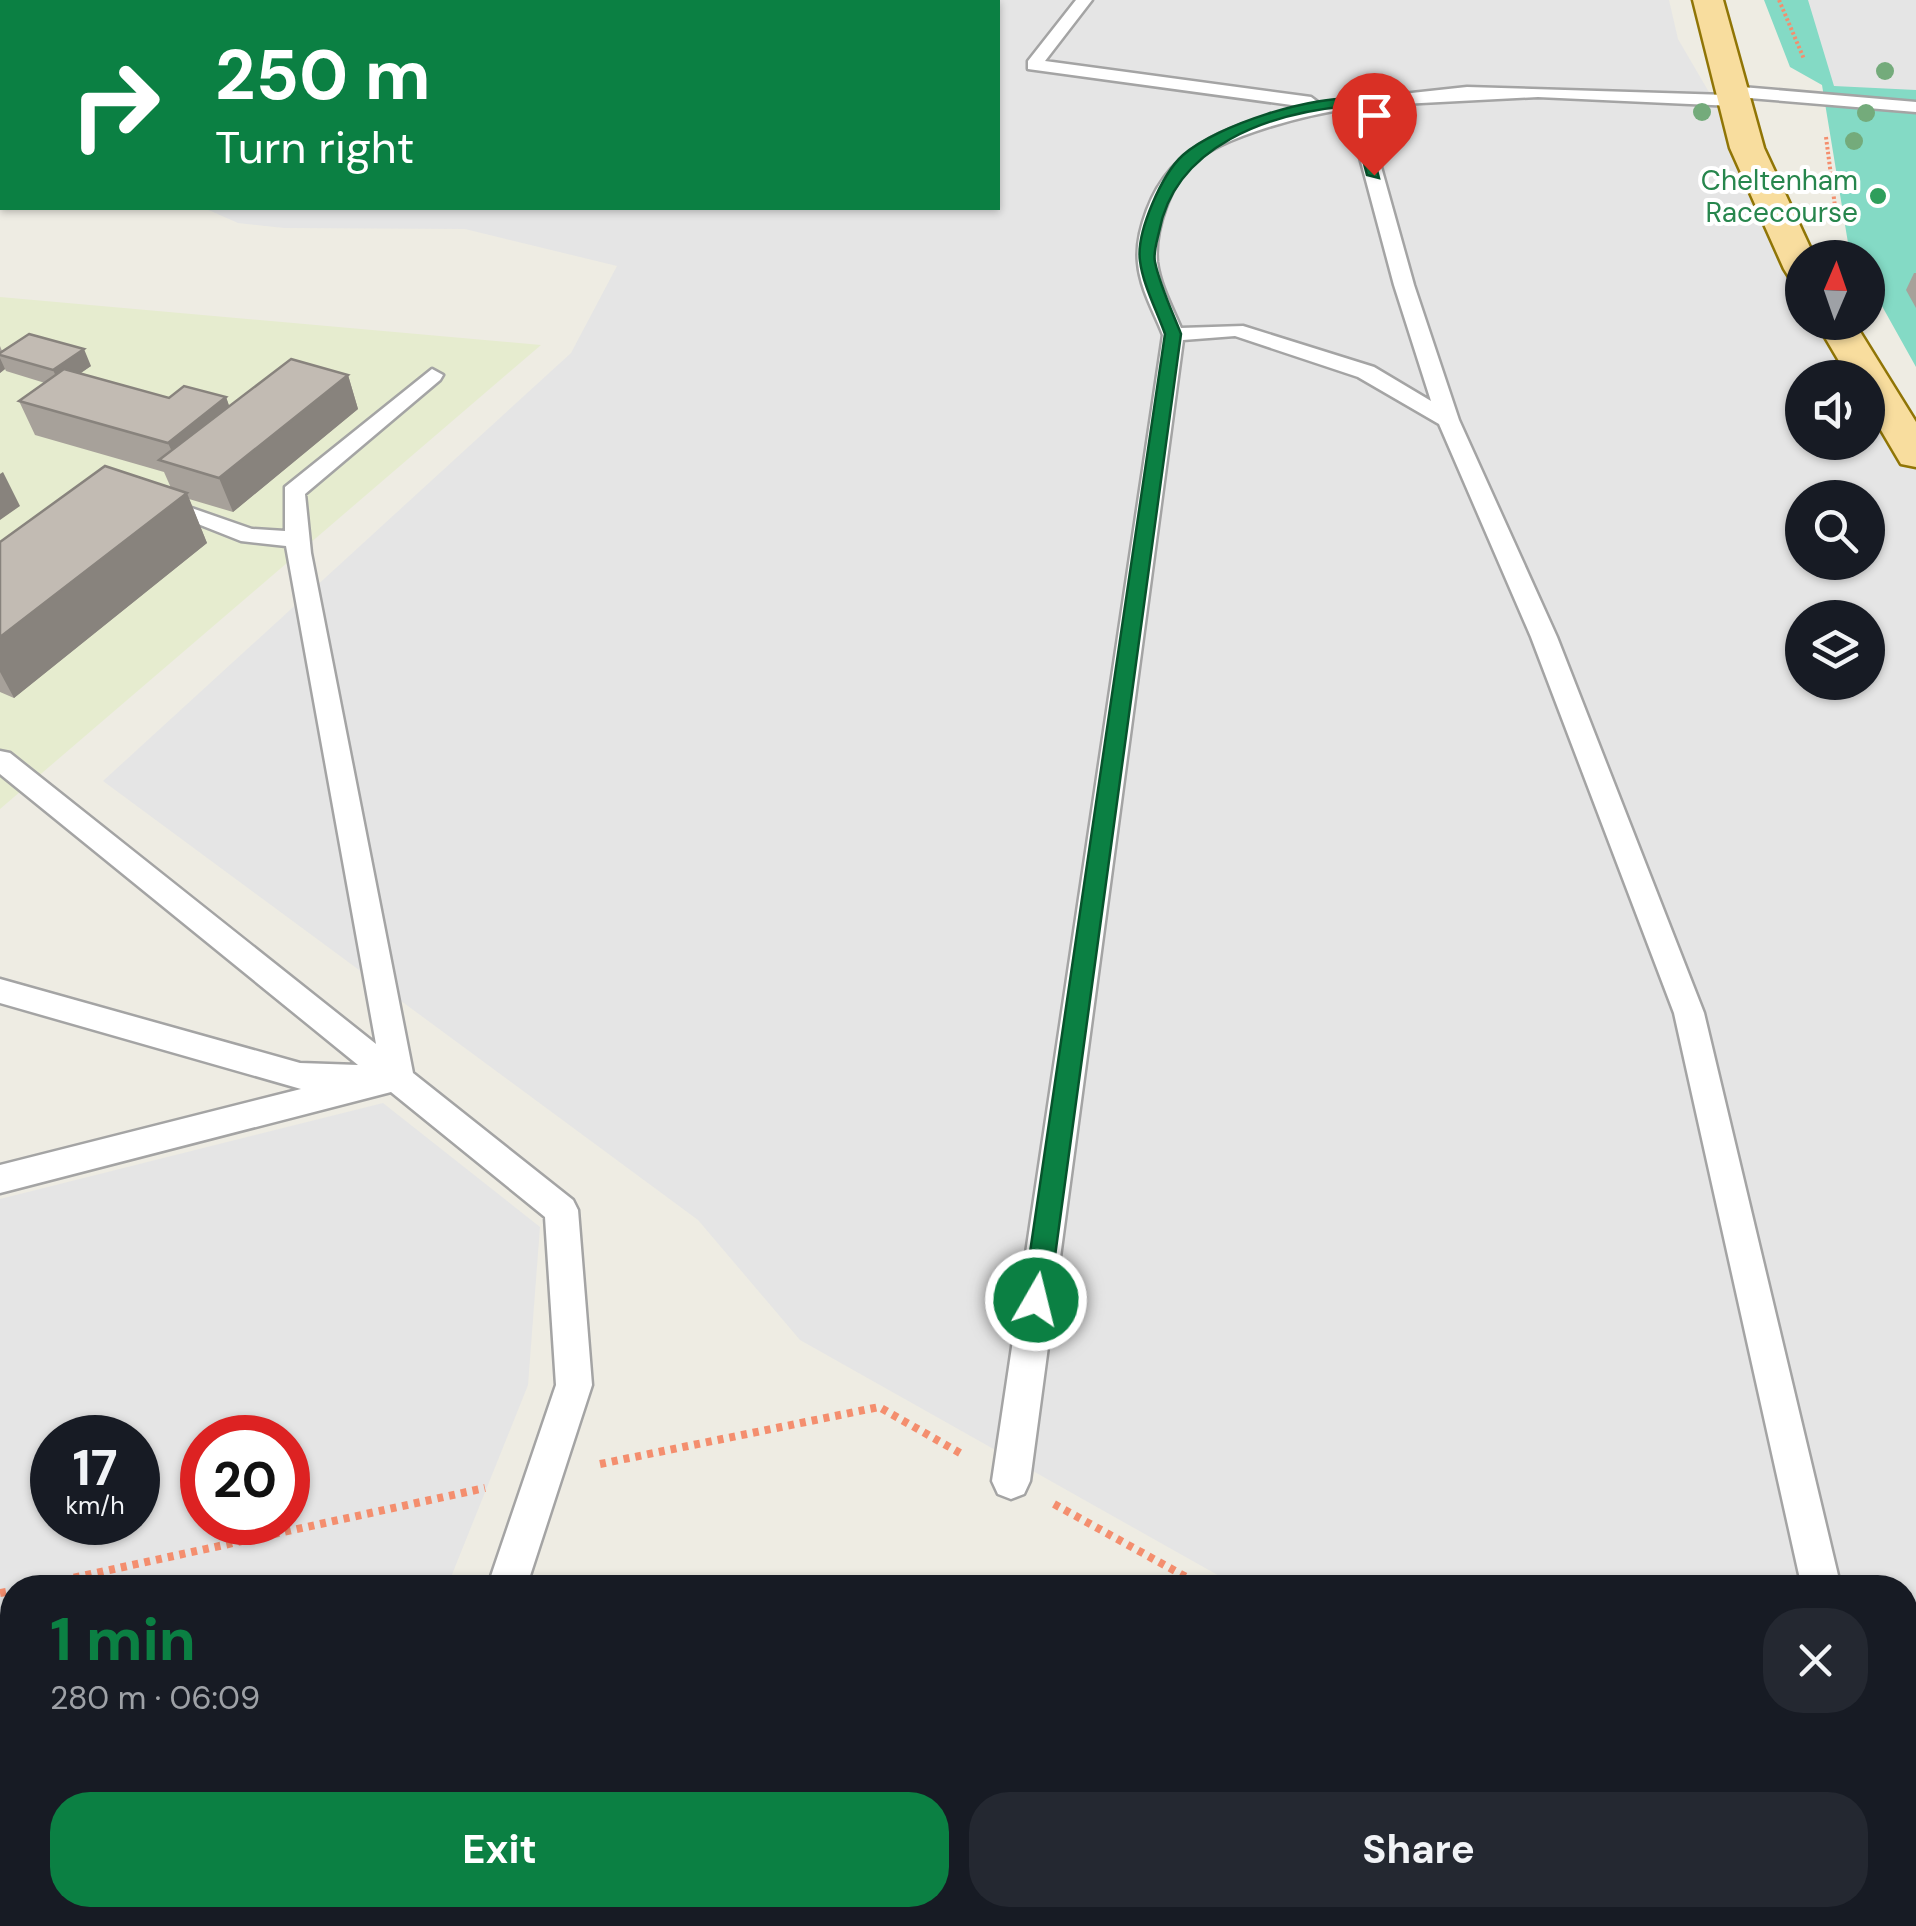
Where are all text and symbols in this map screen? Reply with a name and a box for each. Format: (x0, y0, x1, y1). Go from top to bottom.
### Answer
text: 250 m (215, 30, 431, 121)
icon: right (50, 40, 180, 170)
pin (1332, 73, 1417, 176)
icon: arrive (1347, 88, 1402, 143)
text: Turn right (215, 118, 414, 177)
place label: Cheltenham Racecourse (1701, 162, 1858, 231)
marker: Cheltenham Racecourse (1867, 185, 1889, 207)
north arrow (1785, 240, 1885, 340)
map controls (1785, 240, 1885, 700)
button: sound (1785, 360, 1885, 460)
button: search (1785, 480, 1885, 580)
button: layers (1785, 600, 1885, 700)
position arrow (984, 1248, 1088, 1352)
speed limit sign: 20 (180, 1415, 310, 1545)
text: 17 (72, 1435, 118, 1501)
text: km/h (65, 1489, 125, 1522)
text: 1 min (50, 1600, 196, 1679)
button: close (1763, 1608, 1868, 1713)
text: 280 m · 06:09 (50, 1677, 260, 1719)
button: Exit (50, 1792, 949, 1907)
button: Share (969, 1792, 1868, 1907)

